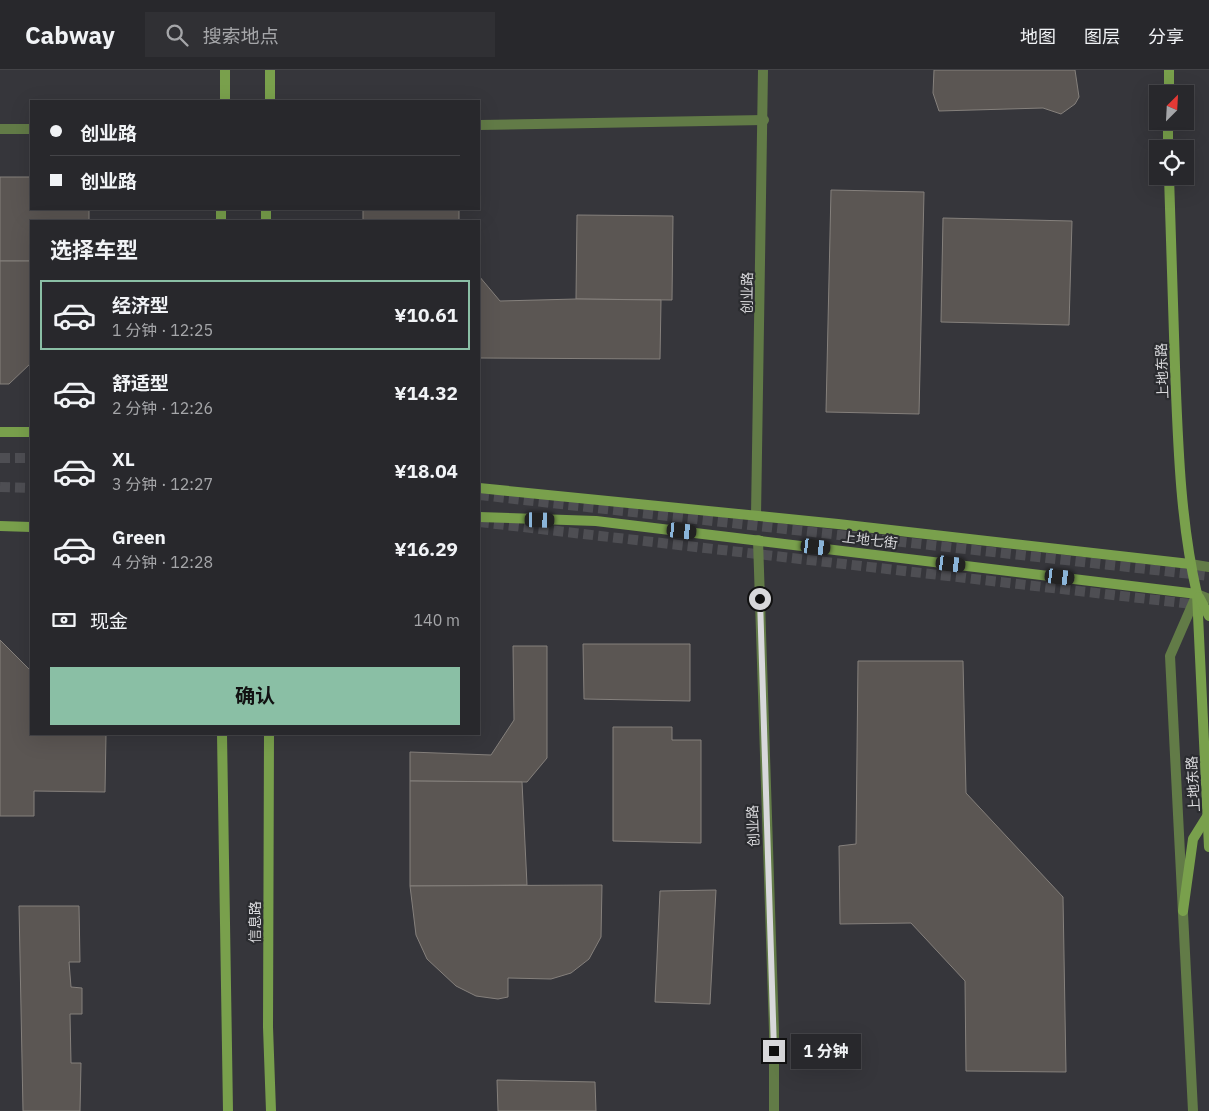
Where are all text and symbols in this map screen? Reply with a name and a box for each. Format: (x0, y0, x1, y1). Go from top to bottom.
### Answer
search box (145, 12, 495, 57)
text: Cabway (25, 19, 115, 51)
icon: search (163, 21, 191, 49)
text: 搜索地点 (203, 24, 279, 48)
text: 地图 (1020, 25, 1056, 48)
text: 图层 (1084, 25, 1120, 48)
text: 分享 (1148, 25, 1184, 48)
north arrow (1149, 85, 1194, 130)
map controls (1149, 85, 1194, 185)
text: 创业路 (80, 121, 137, 145)
button: locate (1149, 140, 1194, 185)
text: 创业路 (80, 169, 137, 193)
text: 选择车型 (50, 235, 138, 264)
street label: 创业路 (738, 272, 756, 314)
icon: car (52, 293, 97, 338)
text: 经济型 (112, 293, 169, 317)
text: ¥10.61 (394, 303, 458, 327)
text: 1 分钟 · 12:25 (112, 320, 213, 340)
street label: 上地东路 (1152, 343, 1172, 399)
icon: car (52, 371, 97, 416)
text: 舒适型 (112, 371, 169, 395)
text: ¥14.32 (394, 381, 458, 405)
text: 2 分钟 · 12:26 (112, 398, 213, 418)
text: XL (112, 447, 135, 471)
icon: car (52, 449, 97, 494)
text: ¥18.04 (394, 459, 458, 483)
text: 3 分钟 · 12:27 (112, 474, 213, 494)
car (524, 512, 555, 528)
car (666, 522, 697, 540)
text: Green (112, 525, 166, 549)
icon: car (52, 527, 97, 572)
street label: 上地七街 (841, 528, 899, 552)
text: ¥16.29 (394, 537, 458, 561)
car (800, 538, 831, 556)
text: 4 分钟 · 12:28 (112, 552, 213, 572)
car (935, 555, 966, 573)
car (1044, 568, 1075, 586)
route start (749, 588, 771, 610)
icon: cash (50, 606, 78, 634)
text: 现金 (90, 609, 128, 633)
text: 140 m (413, 610, 460, 630)
button: 确认 (50, 667, 460, 725)
street label: 上地东路 (1183, 756, 1203, 812)
street label: 创业路 (743, 805, 763, 847)
street label: 信息路 (246, 901, 264, 943)
callout: 1 分钟 (792, 1034, 862, 1068)
route end (763, 1040, 785, 1062)
text: 1 分钟 (803, 1041, 849, 1061)

